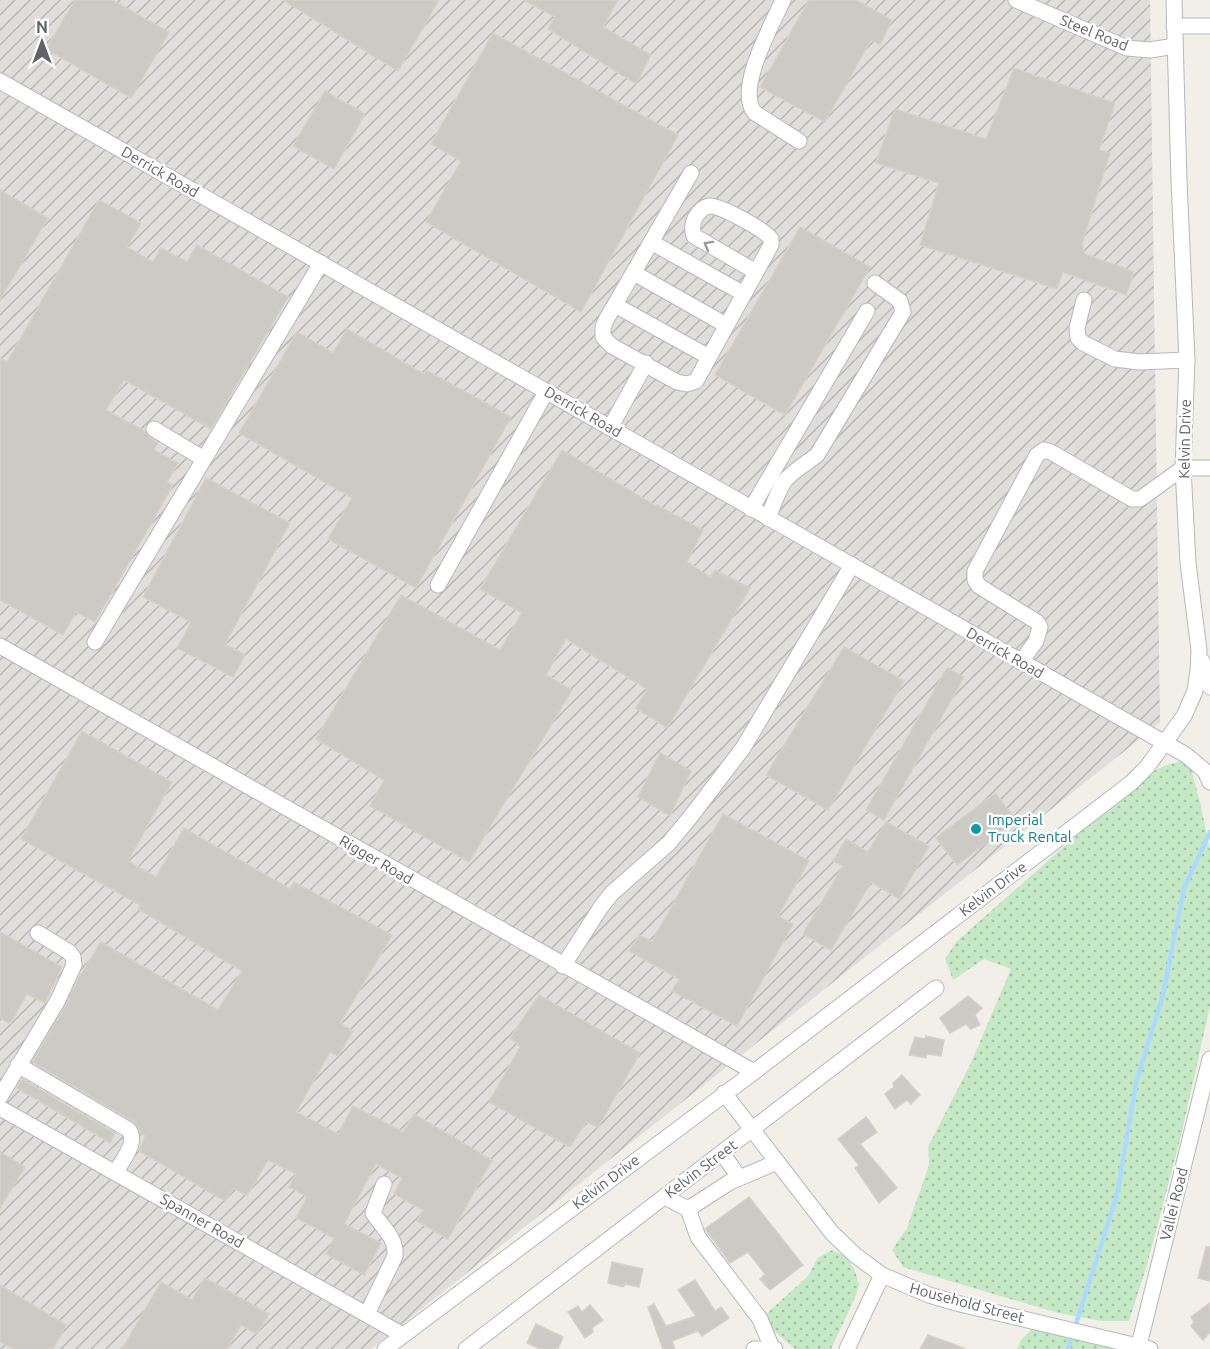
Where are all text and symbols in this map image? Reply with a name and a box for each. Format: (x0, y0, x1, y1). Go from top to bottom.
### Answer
street label: Steel Road (1058, 11, 1131, 54)
north arrow (12, 12, 72, 72)
text: N (36, 18, 48, 36)
street label: Derrick Road (119, 143, 202, 201)
one-way arrow (704, 241, 714, 252)
street label: Derrick Road (542, 383, 625, 441)
street label: Kelvin Drive (1175, 399, 1194, 479)
street label: Derrick Road (964, 624, 1047, 682)
place label: Imperial Truck Rental (988, 811, 1072, 845)
marker: Imperial Truck Rental (969, 822, 983, 836)
street label: Rigger Road (336, 832, 416, 887)
street label: Kelvin Drive (956, 858, 1030, 919)
street label: Kelvin Street (661, 1136, 740, 1201)
street label: Kelvin Drive (569, 1151, 643, 1212)
street label: Vallei Road (1156, 1166, 1191, 1242)
street label: Spanner Road (158, 1190, 247, 1251)
street label: Household Street (908, 1279, 1026, 1326)

